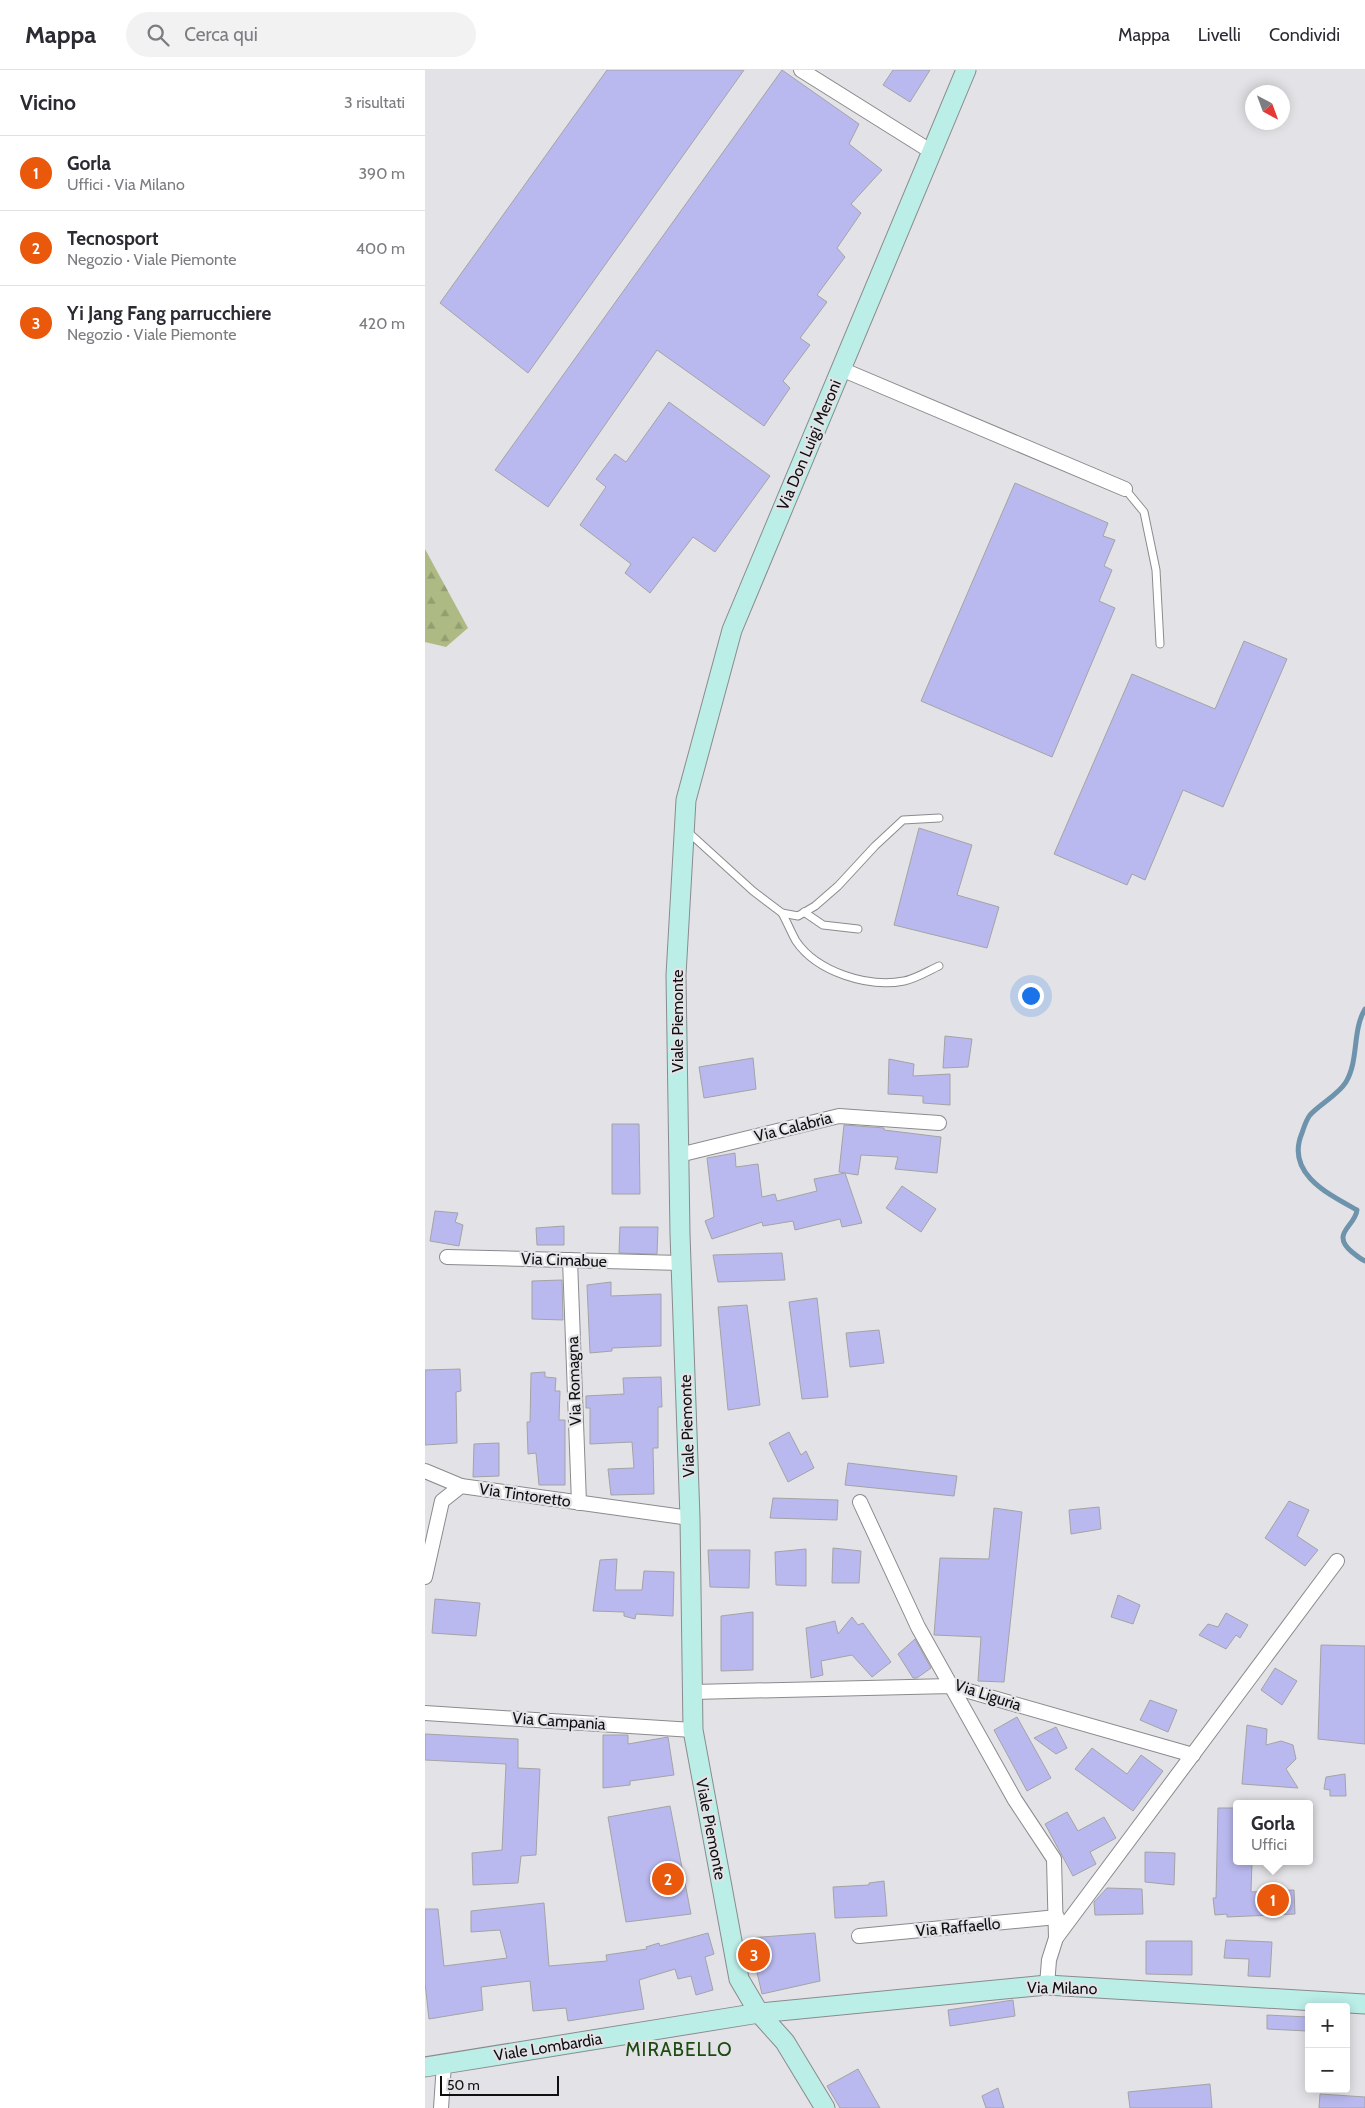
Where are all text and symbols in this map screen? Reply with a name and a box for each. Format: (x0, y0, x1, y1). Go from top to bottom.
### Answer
search box (126, 12, 476, 57)
text: Mappa (25, 20, 96, 49)
icon: search (144, 21, 172, 49)
text: Cerca qui (184, 23, 258, 46)
text: Mappa (1118, 24, 1170, 46)
text: Livelli (1198, 24, 1241, 46)
text: Condividi (1269, 24, 1340, 46)
north arrow (1245, 85, 1290, 130)
text: Vicino (20, 90, 76, 115)
text: 3 risultati (344, 93, 405, 112)
text: Gorla (67, 152, 111, 175)
text: 1 (33, 164, 39, 183)
text: 390 m (358, 164, 405, 183)
text: Uffici · Via Milano (67, 175, 185, 194)
text: Tecnosport (67, 227, 158, 250)
text: 2 (32, 239, 40, 258)
text: 400 m (356, 239, 405, 258)
text: Negozio · Viale Piemonte (67, 250, 236, 269)
text: Yi Jang Fang parrucchiere (67, 302, 271, 325)
text: 3 (32, 314, 40, 333)
text: 420 m (359, 314, 405, 333)
text: Negozio · Viale Piemonte (67, 325, 236, 344)
street label: Via Don Luigi Meroni (773, 377, 845, 513)
street label: Viale Piemonte (668, 970, 687, 1072)
your location (1018, 983, 1044, 1009)
street label: Via Calabria (752, 1108, 834, 1146)
street label: Via Cimabue (521, 1249, 607, 1271)
street label: Via Romagna (563, 1336, 585, 1426)
street label: Viale Piemonte (676, 1374, 698, 1478)
street label: Via Tintoretto (478, 1479, 572, 1511)
street label: Via Liguria (952, 1675, 1024, 1715)
street label: Via Campania (512, 1708, 607, 1734)
street label: Viale Piemonte (692, 1777, 730, 1881)
popup (1233, 1800, 1313, 1865)
text: Gorla (1251, 1812, 1295, 1835)
text: Uffici (1251, 1835, 1287, 1854)
pin: 2 (652, 1860, 684, 1898)
pin: 1 (1257, 1881, 1289, 1919)
street label: Via Raffaello (915, 1914, 1001, 1940)
pin: 3 (738, 1936, 770, 1974)
street label: Via Milano (1027, 1978, 1098, 1998)
map controls (1305, 2003, 1350, 2093)
button: + (1305, 2003, 1350, 2048)
street label: Viale Lombardia (493, 2029, 604, 2065)
district label: MIRABELLO (625, 2038, 733, 2061)
button: − (1305, 2048, 1350, 2093)
scale bar (440, 2073, 559, 2096)
text: 50 m (447, 2076, 480, 2094)

